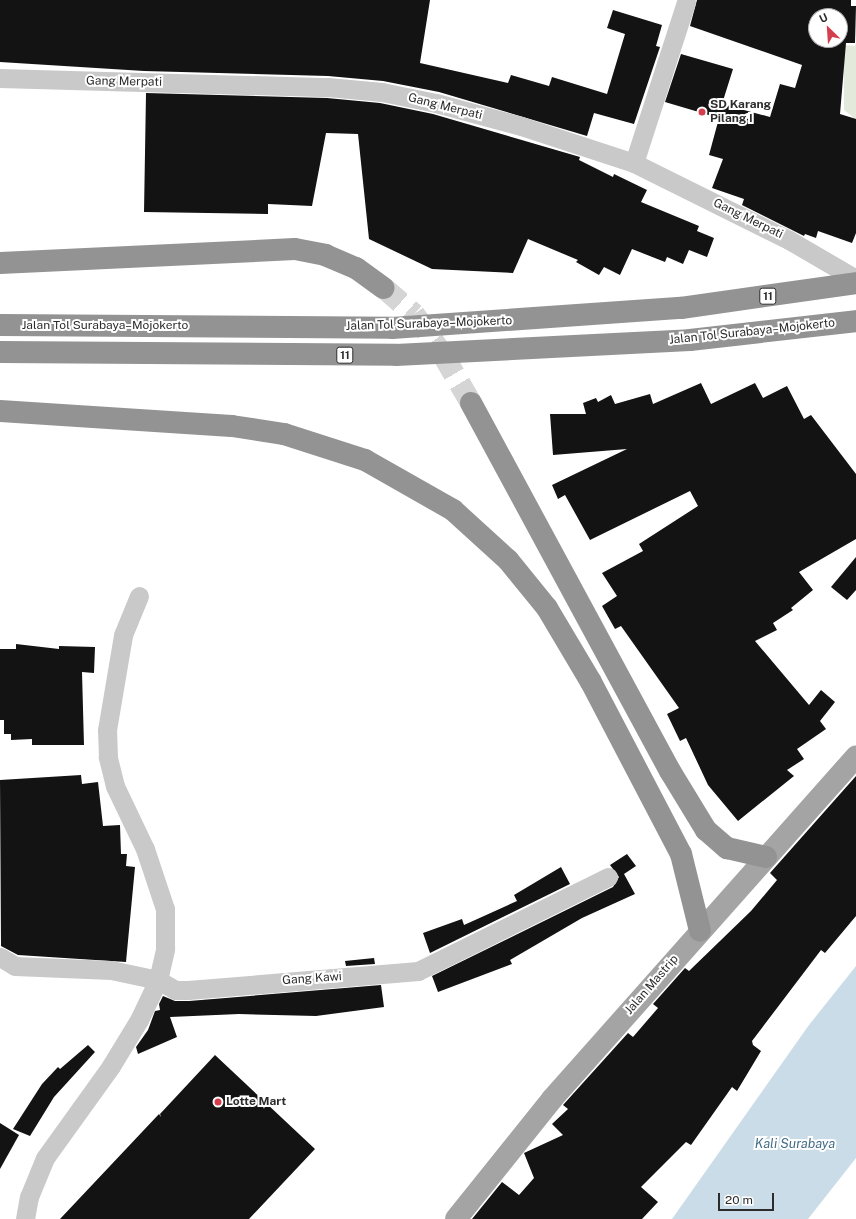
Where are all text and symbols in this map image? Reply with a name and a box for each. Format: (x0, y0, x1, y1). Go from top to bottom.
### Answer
north arrow (808, 8, 848, 48)
text: U (817, 11, 829, 25)
street label: Gang Merpati (86, 74, 162, 90)
street label: Gang Merpati (406, 91, 484, 123)
place label: SD Karang Pilang I (710, 98, 771, 126)
marker: SD Karang Pilang I (697, 107, 707, 117)
street label: Gang Merpati (711, 196, 785, 242)
road number: 11 (759, 287, 777, 305)
street label: Jalan Tol Surabaya–Mojokerto (346, 314, 512, 334)
street label: Jalan Tol Surabaya–Mojokerto (668, 316, 836, 348)
street label: Jalan Tol Surabaya–Mojokerto (22, 319, 188, 333)
road number: 11 (336, 346, 354, 364)
street label: Jalan Mastrip (622, 952, 682, 1018)
street label: Gang Kawi (282, 970, 342, 988)
place label: Lotte Mart (226, 1095, 286, 1109)
marker: Lotte Mart (213, 1097, 223, 1107)
water label: Kali Surabaya (755, 1136, 835, 1152)
scale bar (720, 1185, 776, 1211)
text: 20 m (725, 1193, 753, 1207)

